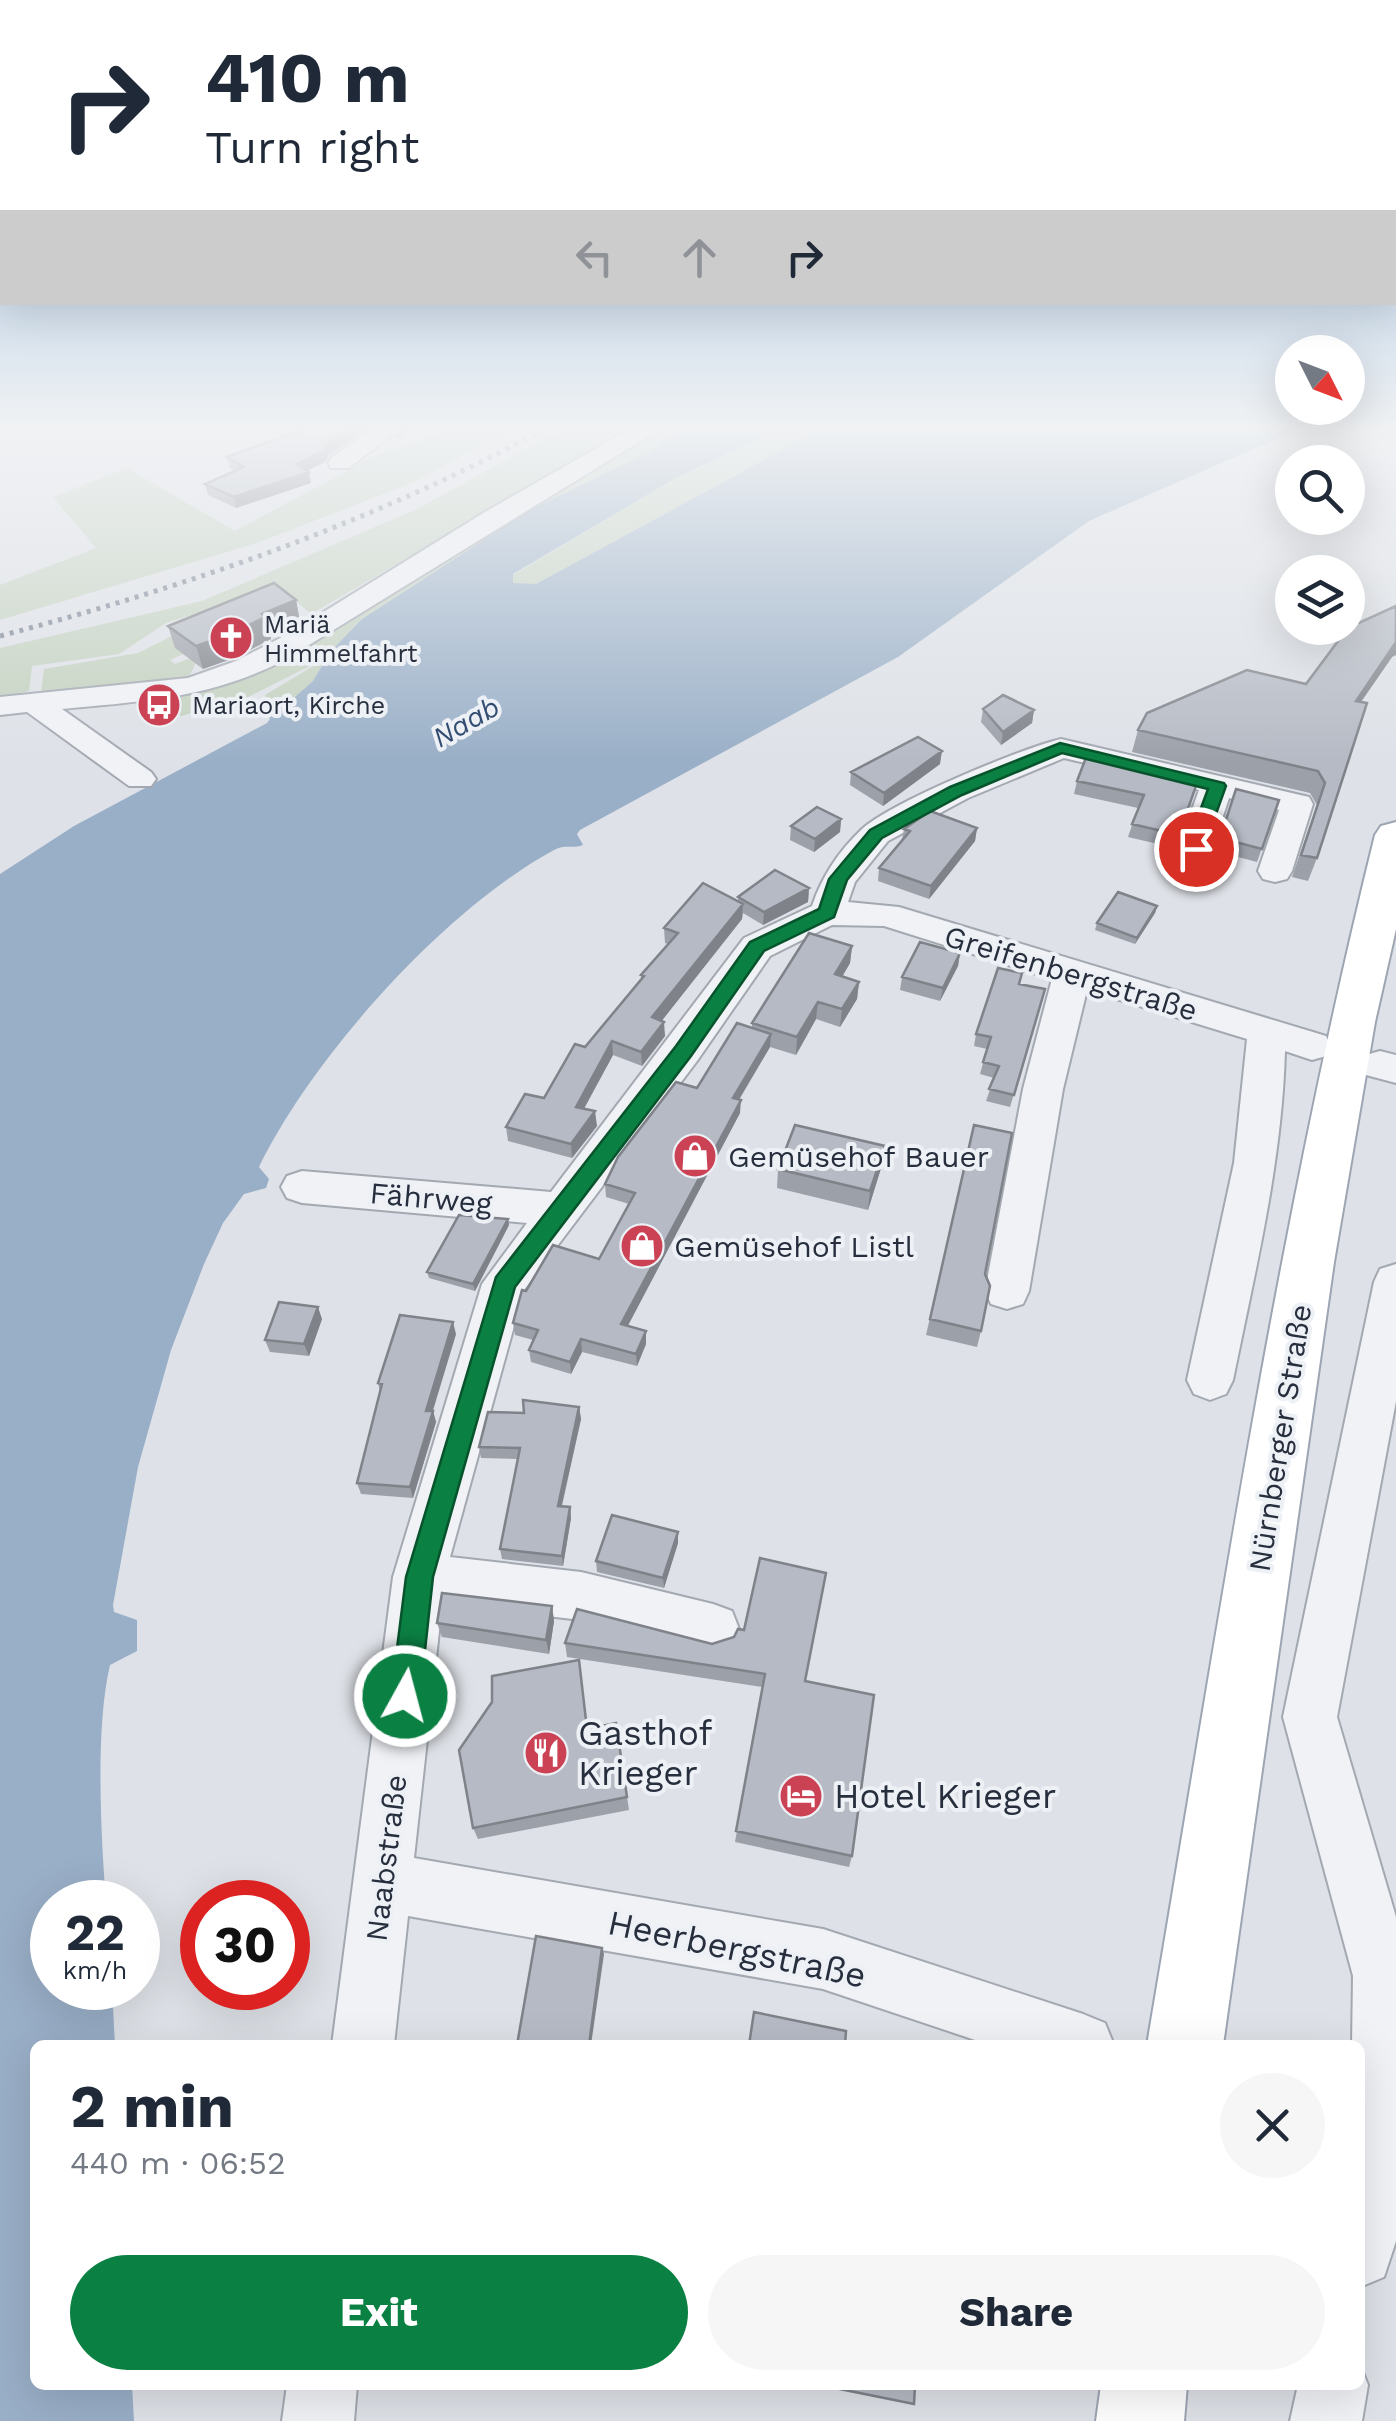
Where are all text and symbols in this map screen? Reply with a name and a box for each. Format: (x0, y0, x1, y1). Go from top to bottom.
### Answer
text: 410 m (205, 37, 410, 119)
icon: right (40, 40, 170, 170)
text: Turn right (205, 121, 419, 174)
icon: left (567, 230, 622, 285)
icon: ahead (672, 230, 727, 285)
icon: right (777, 230, 832, 285)
north arrow (1275, 335, 1365, 425)
map controls (1275, 335, 1365, 645)
button: search (1275, 445, 1365, 535)
button: layers (1275, 555, 1365, 645)
place label: Mariä Himmelfahrt (264, 610, 418, 668)
church icon: Mariä Himmelfahrt (208, 615, 254, 661)
bus stop icon: Mariaort, Kirche (136, 682, 182, 728)
water label: Naab (427, 690, 505, 754)
place label: Mariaort, Kirche (192, 691, 385, 720)
pin (1154, 807, 1239, 892)
icon: arrive (1169, 822, 1224, 877)
street label: Greifenbergstraße (940, 918, 1202, 1028)
shop icon: Gemüsehof Bauer (672, 1133, 718, 1179)
place label: Gemüsehof Bauer (728, 1139, 989, 1174)
street label: Fährweg (368, 1175, 494, 1221)
shop icon: Gemüsehof Listl (619, 1223, 665, 1269)
place label: Gemüsehof Listl (674, 1229, 914, 1264)
street label: Nürnberger Straße (1242, 1302, 1318, 1574)
position arrow (353, 1644, 457, 1748)
place label: Gasthof Krieger (578, 1712, 713, 1794)
restaurant icon: Gasthof Krieger (523, 1730, 569, 1776)
street label: Naabstraße (358, 1773, 414, 1943)
hotel icon: Hotel Krieger (778, 1773, 824, 1819)
place label: Hotel Krieger (834, 1775, 1056, 1817)
speed limit sign: 30 (180, 1880, 310, 2010)
street label: Heerbergstraße (604, 1901, 870, 1997)
text: 22 (65, 1903, 125, 1962)
text: km/h (63, 1956, 127, 1985)
text: 2 min (70, 2071, 234, 2142)
button: close (1220, 2073, 1325, 2178)
text: 440 m · 06:52 (70, 2144, 286, 2182)
button: Exit (70, 2255, 688, 2370)
button: Share (708, 2255, 1325, 2370)

